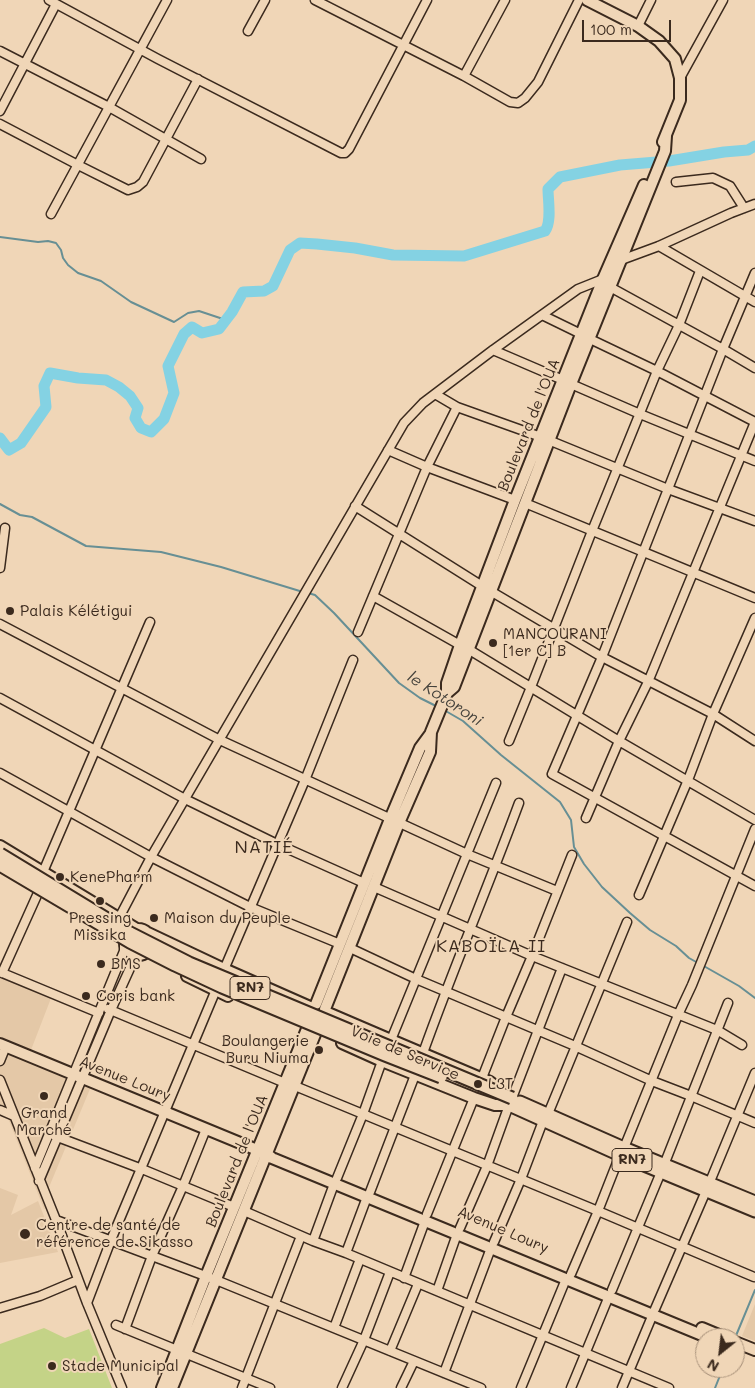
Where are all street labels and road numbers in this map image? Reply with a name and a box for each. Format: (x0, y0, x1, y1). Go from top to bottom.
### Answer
street label: Boulevard de l'OUA (494, 356, 564, 494)
road number: RN7 (230, 976, 270, 1000)
street label: Voie de Service (348, 1022, 462, 1084)
street label: Avenue Loury (77, 1052, 173, 1106)
street label: Boulevard de l'OUA (202, 1092, 272, 1230)
road number: RN7 (612, 1148, 652, 1172)
street label: Avenue Loury (455, 1203, 551, 1257)

